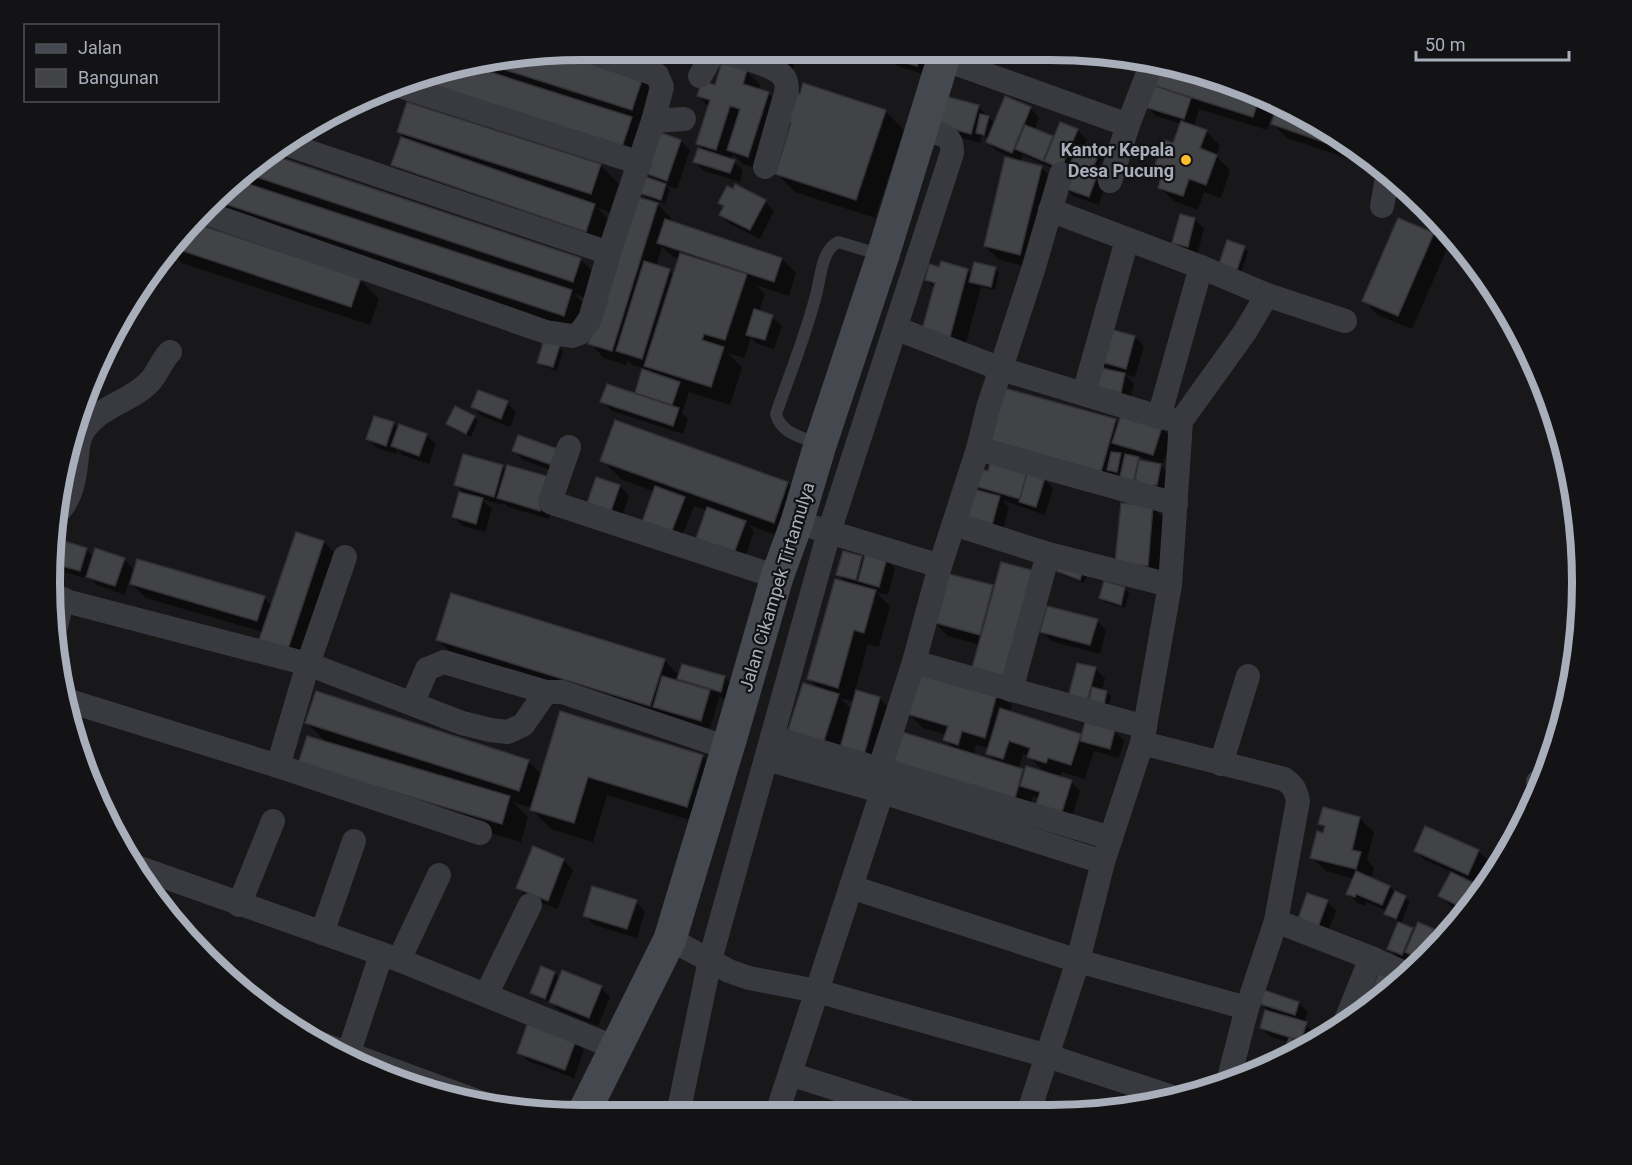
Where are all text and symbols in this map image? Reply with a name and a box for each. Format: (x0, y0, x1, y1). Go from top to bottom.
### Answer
legend (24, 24, 219, 102)
scale bar (1416, 24, 1569, 62)
text: 50 m (1425, 34, 1465, 55)
text: Jalan (78, 37, 122, 58)
text: Bangunan (78, 67, 159, 88)
place label: Kantor Kepala Desa Pucung (1061, 139, 1174, 181)
marker: Kantor Kepala Desa Pucung (1179, 153, 1193, 167)
street label: Jalan Cikampek Tirtamulya (735, 480, 818, 694)

